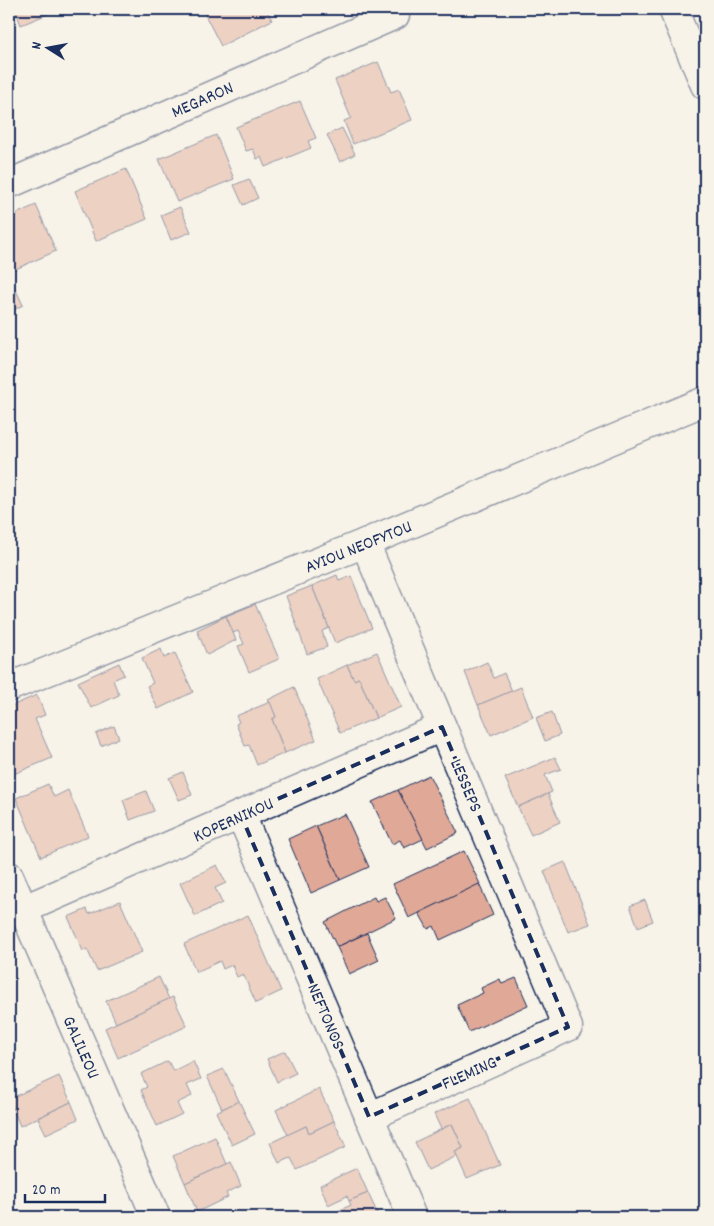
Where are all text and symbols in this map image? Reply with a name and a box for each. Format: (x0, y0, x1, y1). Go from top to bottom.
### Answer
north arrow (22, 22, 72, 72)
text: N (27, 41, 48, 51)
street label: MEGARON (168, 77, 238, 126)
street label: AYIOU NEOFYTOU (302, 515, 416, 581)
street label: LESSEPS (442, 755, 487, 817)
street label: KOPERNIKOU (190, 792, 278, 850)
street label: NEFTONOS (300, 980, 350, 1054)
street label: GALILEOU (55, 1013, 105, 1083)
street label: FLEMING (439, 1051, 501, 1097)
scale bar (25, 1171, 105, 1203)
text: 20 m (32, 1180, 60, 1202)

